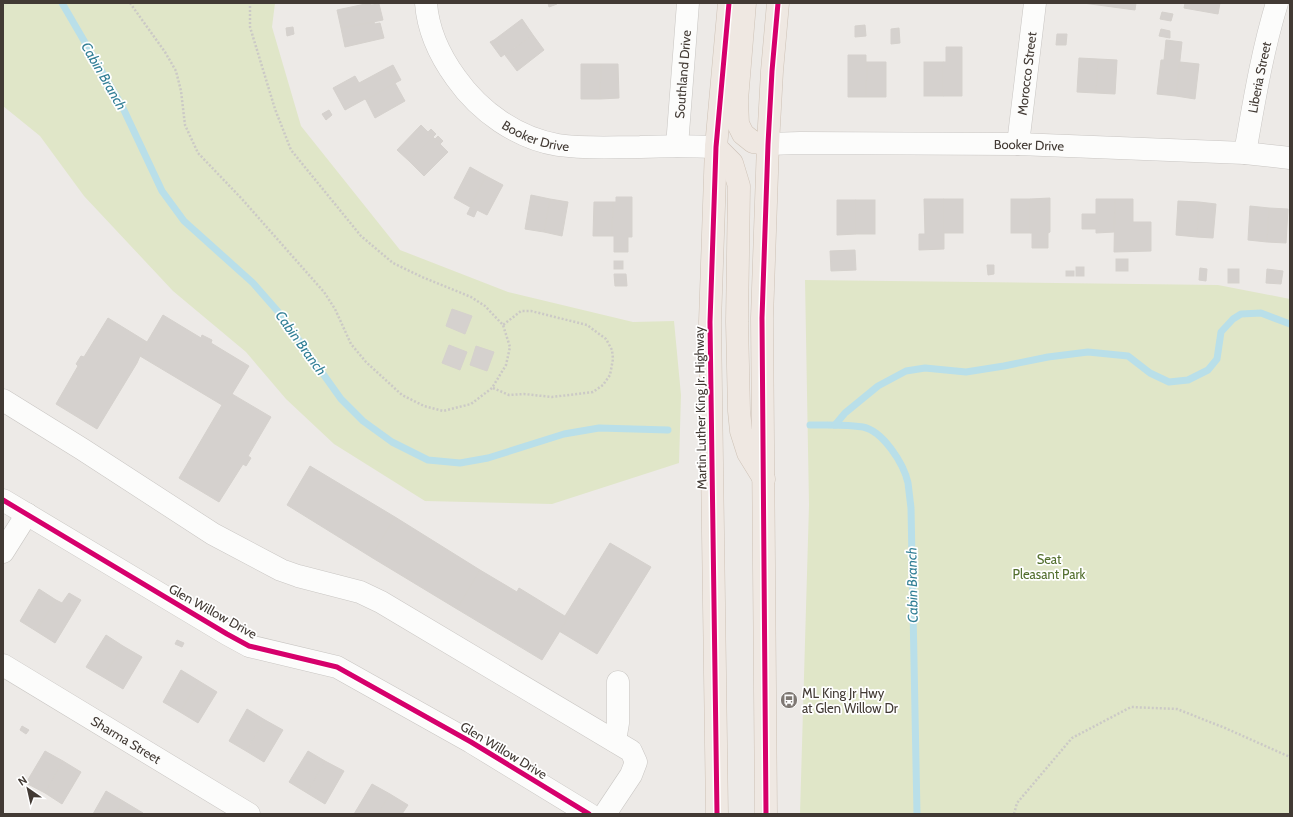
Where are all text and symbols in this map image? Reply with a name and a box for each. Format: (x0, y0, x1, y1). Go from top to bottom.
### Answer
street label: Southland Drive (671, 29, 694, 119)
street label: Morocco Street (1014, 30, 1040, 116)
water label: Cabin Branch (77, 39, 131, 113)
street label: Liberia Street (1244, 39, 1274, 114)
street label: Booker Drive (499, 117, 570, 154)
street label: Booker Drive (994, 136, 1065, 154)
water label: Cabin Branch (272, 307, 330, 379)
street label: Martin Luther King Jr. Highway (691, 326, 709, 490)
water label: Cabin Branch (902, 547, 922, 623)
park label: Seat Pleasant Park (1013, 551, 1086, 582)
street label: Glen Willow Drive (166, 580, 260, 642)
place label: ML King Jr Hwy at Glen Willow Dr (802, 685, 899, 716)
bus stop icon: ML King Jr Hwy at Glen Willow Dr (779, 690, 799, 710)
street label: Sharma Street (88, 712, 165, 767)
street label: Glen Willow Drive (458, 718, 550, 782)
north arrow (8, 769, 48, 809)
text: N (15, 773, 30, 789)

